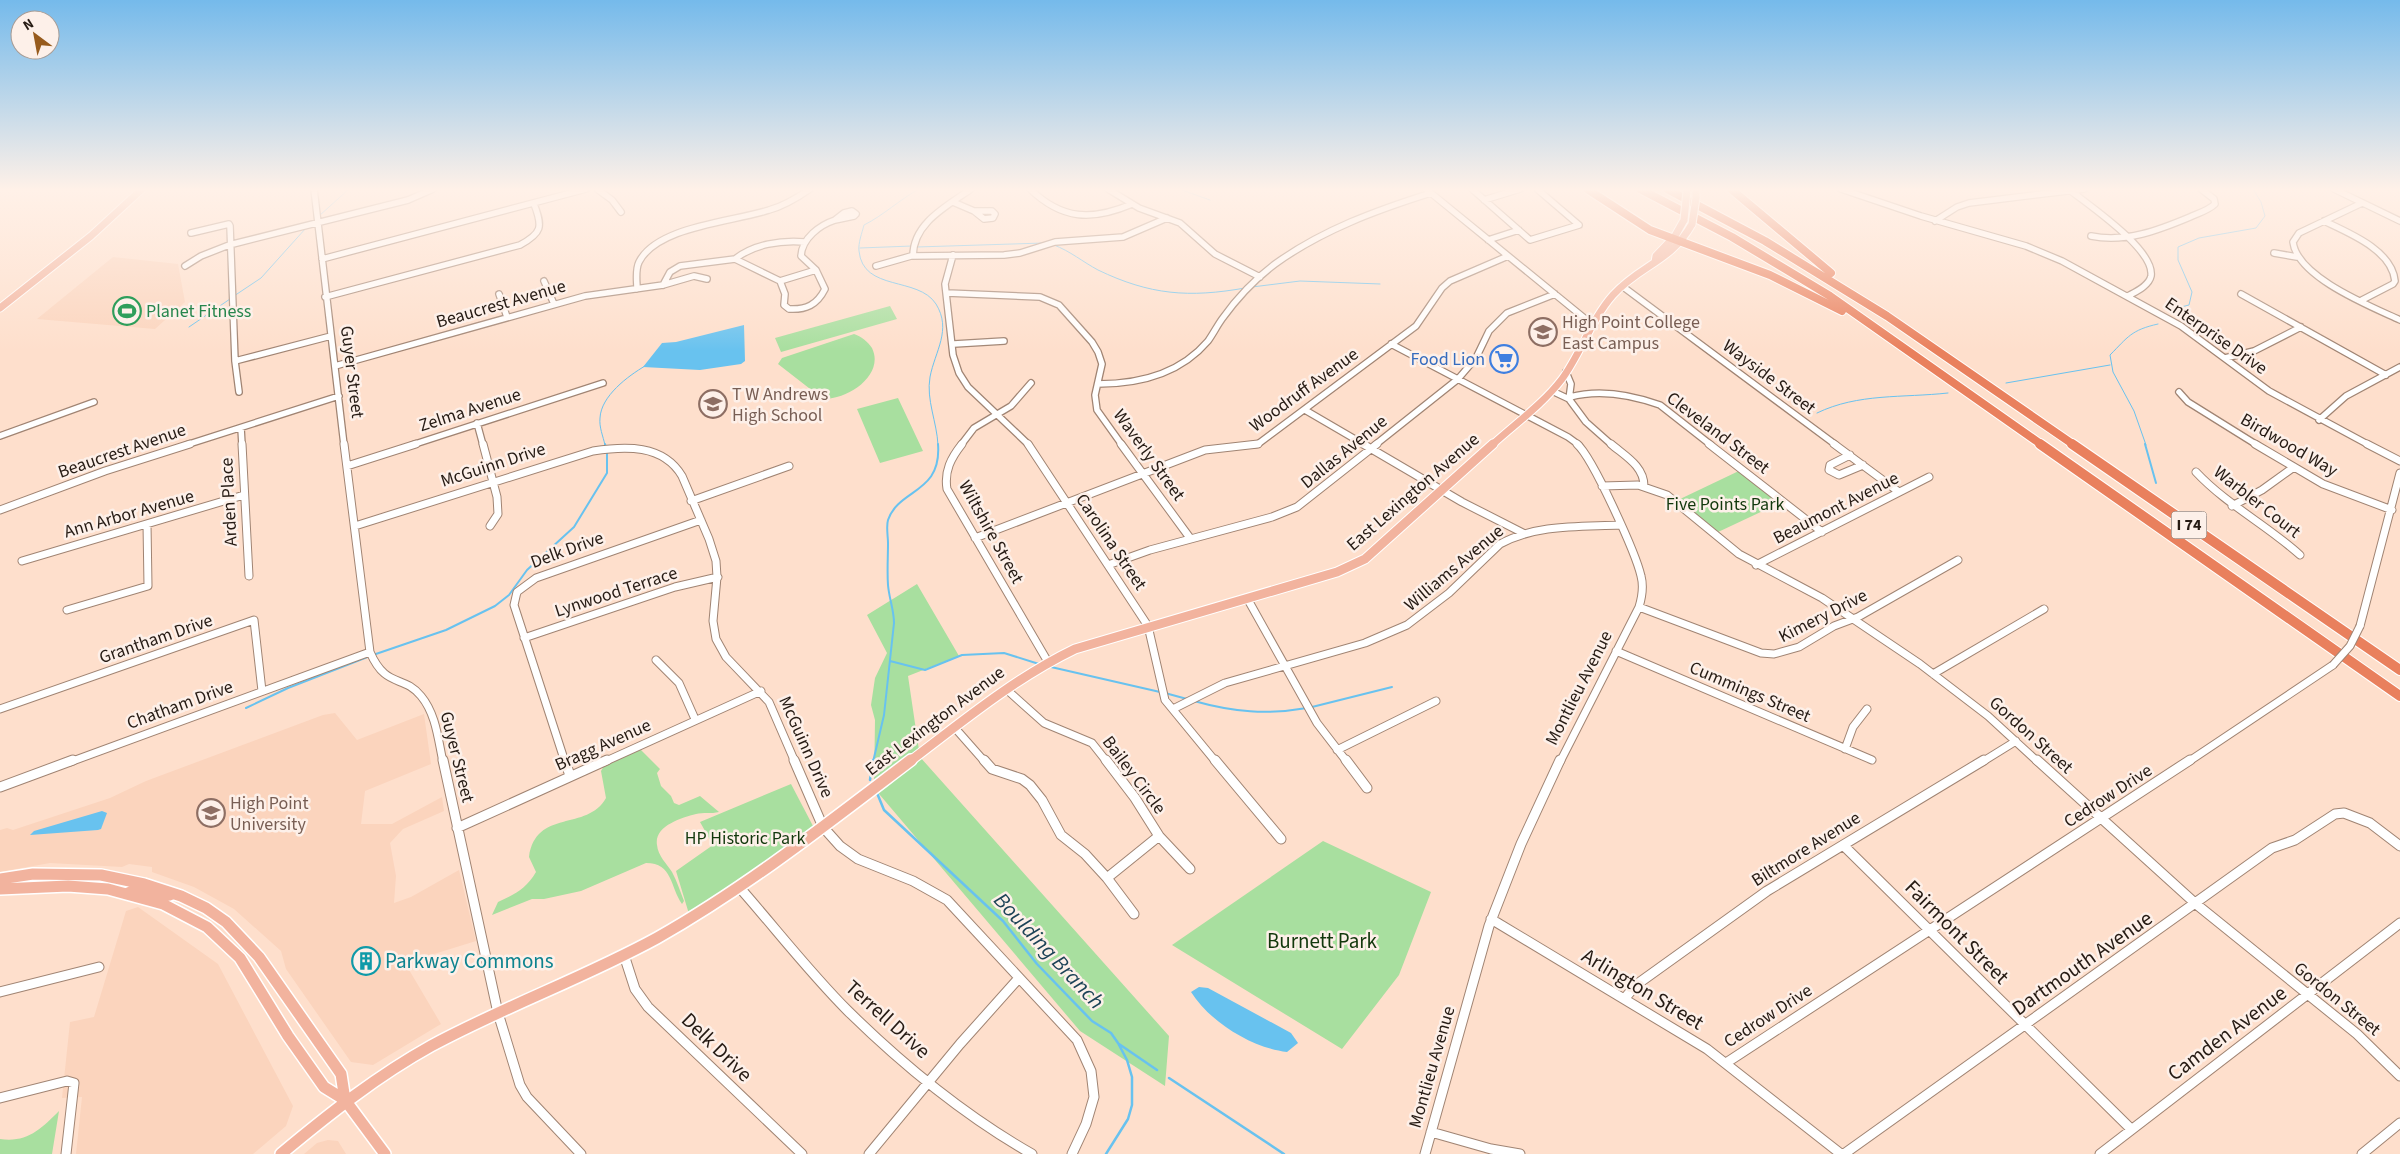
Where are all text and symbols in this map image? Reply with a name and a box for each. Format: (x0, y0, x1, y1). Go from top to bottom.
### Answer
north arrow (10, 10, 60, 60)
text: N (19, 14, 38, 36)
street label: Beaucrest Avenue (433, 274, 569, 334)
street label: Enterprise Drive (2160, 291, 2272, 381)
sports icon: Planet Fitness (112, 296, 142, 326)
place label: Planet Fitness (146, 299, 251, 324)
place label: High Point College East Campus (1562, 310, 1700, 356)
school or university icon: High Point College East Campus (1528, 317, 1558, 347)
street label: Guyer Street (334, 324, 370, 420)
street label: Wayside Street (1717, 334, 1821, 420)
street label: Woodruff Avenue (1244, 342, 1364, 438)
supermarket icon: Food Lion (1489, 344, 1519, 374)
place label: Food Lion (1410, 347, 1485, 372)
street label: Zelma Avenue (416, 382, 524, 438)
place label: T W Andrews High School (732, 382, 828, 428)
street label: Cleveland Street (1661, 386, 1775, 480)
school or university icon: T W Andrews High School (698, 389, 728, 419)
street label: Waverly Street (1107, 404, 1191, 506)
street label: Birdwood Way (2236, 407, 2343, 483)
street label: Dallas Avenue (1295, 409, 1393, 495)
street label: Beaucrest Avenue (55, 417, 189, 485)
street label: East Lexington Avenue (1341, 427, 1485, 557)
street label: McGuinn Drive (437, 436, 549, 494)
street label: Arden Place (214, 457, 244, 547)
street label: Warbler Court (2208, 460, 2306, 544)
street label: Beaumont Avenue (1769, 466, 1903, 550)
street label: Wiltshire Street (952, 476, 1030, 588)
street label: Ann Arbor Avenue (61, 483, 197, 545)
street label: Carolina Street (1069, 489, 1153, 595)
park label: Five Points Park (1666, 492, 1784, 517)
road number: I 74 (2172, 512, 2206, 538)
street label: Williams Avenue (1399, 519, 1509, 617)
street label: Delk Drive (527, 525, 607, 575)
street label: Lynwood Terrace (551, 560, 681, 624)
street label: Kimery Drive (1774, 583, 1872, 649)
street label: Grantham Drive (96, 608, 216, 670)
street label: Montlieu Avenue (1539, 626, 1619, 750)
street label: Cummings Street (1686, 655, 1814, 729)
street label: East Lexington Avenue (860, 660, 1010, 782)
street label: Chatham Drive (123, 674, 237, 736)
street label: Gordon Street (1984, 691, 2078, 779)
street label: McGuinn Drive (772, 692, 840, 802)
street label: Guyer Street (434, 709, 480, 805)
street label: Bragg Avenue (551, 713, 655, 777)
street label: Bailey Circle (1096, 731, 1172, 819)
street label: Cedrow Drive (2059, 758, 2157, 834)
place label: High Point University (230, 791, 309, 837)
school or university icon: High Point University (196, 798, 226, 828)
street label: Biltmore Avenue (1747, 805, 1865, 893)
park label: HP Historic Park (685, 826, 805, 851)
street label: Fairmont Street (1898, 873, 2016, 991)
water label: Boulding Branch (986, 885, 1112, 1017)
street label: Dartmouth Avenue (2006, 903, 2158, 1023)
park label: Burnett Park (1267, 926, 1378, 956)
street label: Arlington Street (1576, 941, 1710, 1037)
building icon: Parkway Commons (351, 946, 381, 976)
place label: Parkway Commons (385, 946, 554, 976)
street label: Gordon Street (2288, 956, 2386, 1042)
street label: Terrell Drive (839, 973, 937, 1065)
street label: Cedrow Drive (1719, 978, 1817, 1054)
street label: Camden Avenue (2161, 978, 2293, 1088)
street label: Montlieu Avenue (1403, 1003, 1461, 1131)
street label: Delk Drive (675, 1005, 759, 1089)

